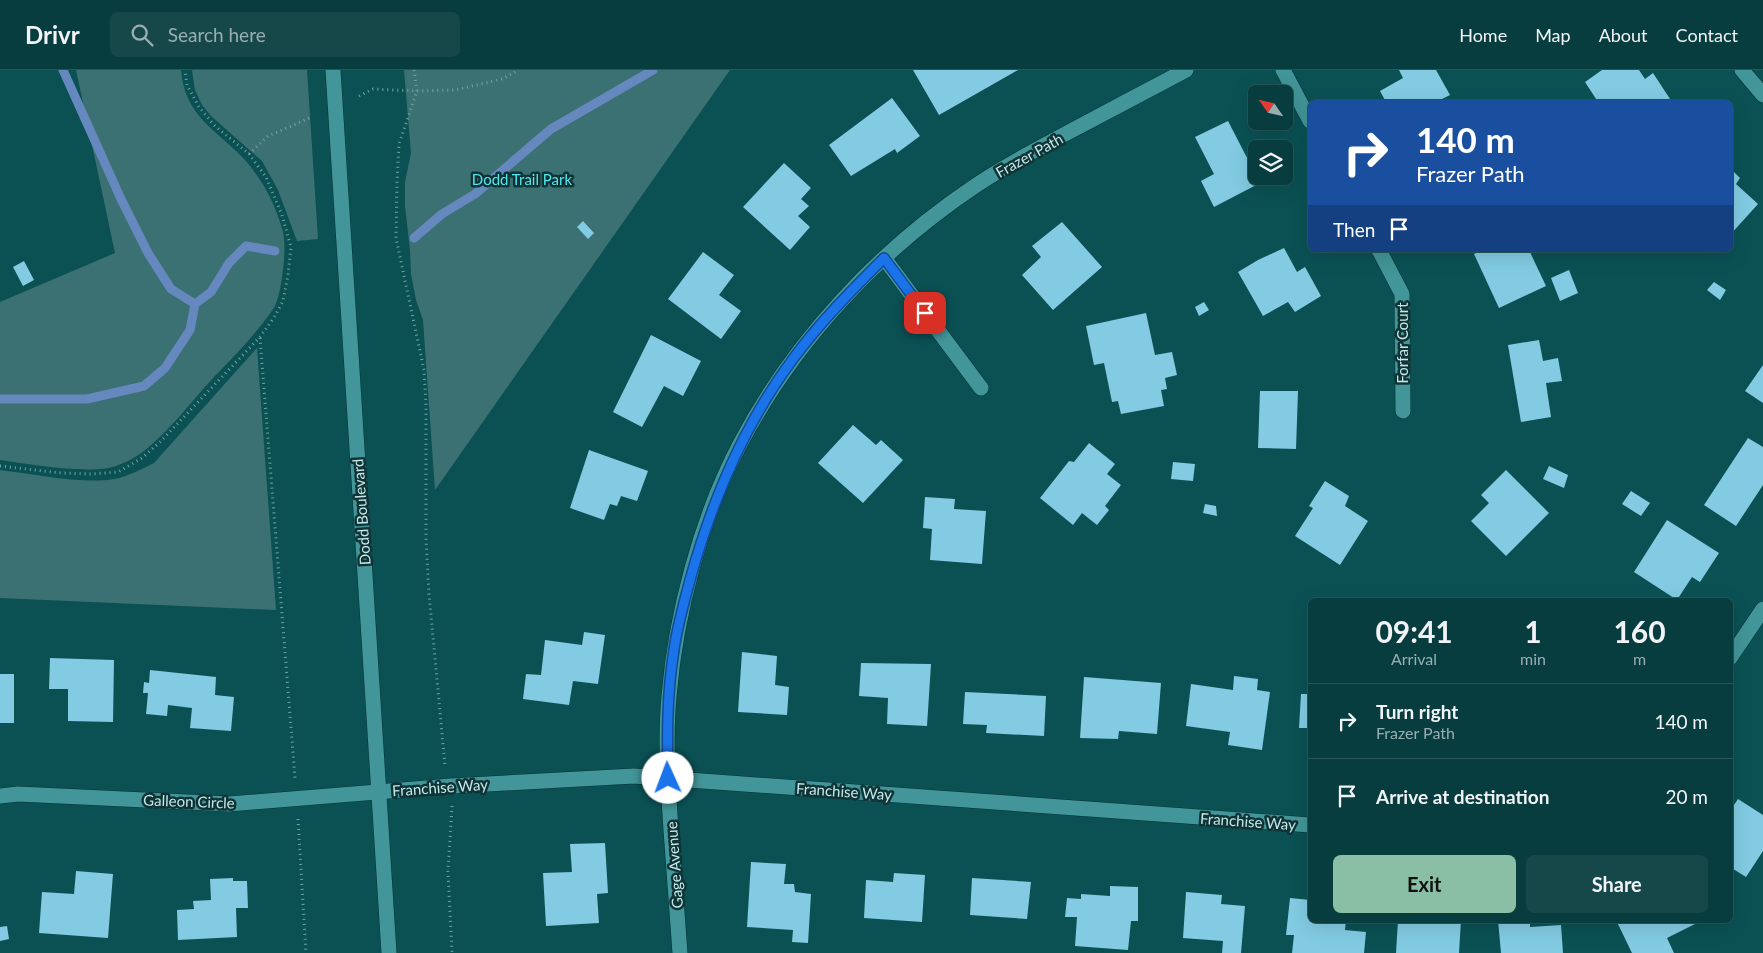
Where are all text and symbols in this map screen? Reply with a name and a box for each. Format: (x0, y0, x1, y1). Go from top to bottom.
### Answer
search box (110, 12, 460, 57)
text: Drivr (25, 20, 80, 49)
icon: search (128, 21, 156, 49)
text: Search here (168, 23, 266, 46)
text: Home (1459, 24, 1507, 46)
text: Map (1535, 24, 1571, 46)
text: About (1599, 24, 1648, 46)
text: Contact (1676, 24, 1738, 46)
north arrow (1248, 85, 1292, 130)
map controls (1248, 85, 1293, 185)
text: 140 m (1416, 118, 1515, 160)
icon: right (1333, 120, 1398, 185)
street label: Frazer Path (992, 129, 1066, 181)
button: layers (1248, 140, 1293, 185)
text: Frazer Path (1416, 160, 1525, 187)
park label: Dodd Trail Park (472, 170, 573, 188)
icon: arrive (1385, 215, 1413, 243)
text: Then (1333, 218, 1375, 241)
pin (904, 292, 946, 334)
icon: arrive (911, 299, 939, 327)
street label: Forfar Court (1393, 302, 1411, 384)
street label: Dodd Boulevard (348, 458, 374, 566)
text: 09:41 (1375, 613, 1453, 649)
text: 1 (1524, 613, 1542, 649)
text: 160 (1613, 613, 1666, 649)
text: Arrival (1391, 649, 1437, 668)
text: min (1520, 649, 1546, 668)
text: m (1633, 649, 1646, 668)
text: Turn right (1376, 700, 1458, 723)
icon: right (1333, 707, 1361, 735)
text: 140 m (1654, 710, 1708, 733)
text: Frazer Path (1376, 723, 1455, 742)
position arrow (641, 751, 693, 803)
street label: Franchise Way (392, 775, 489, 799)
street label: Franchise Way (796, 779, 893, 803)
icon: arrive (1333, 782, 1361, 810)
text: Arrive at destination (1376, 785, 1549, 808)
text: 20 m (1665, 785, 1708, 808)
street label: Galleon Circle (143, 790, 235, 812)
street label: Franchise Way (1200, 809, 1297, 833)
street label: Gage Avenue (662, 821, 686, 909)
button: Exit (1333, 855, 1516, 913)
button: Share (1526, 855, 1708, 913)

